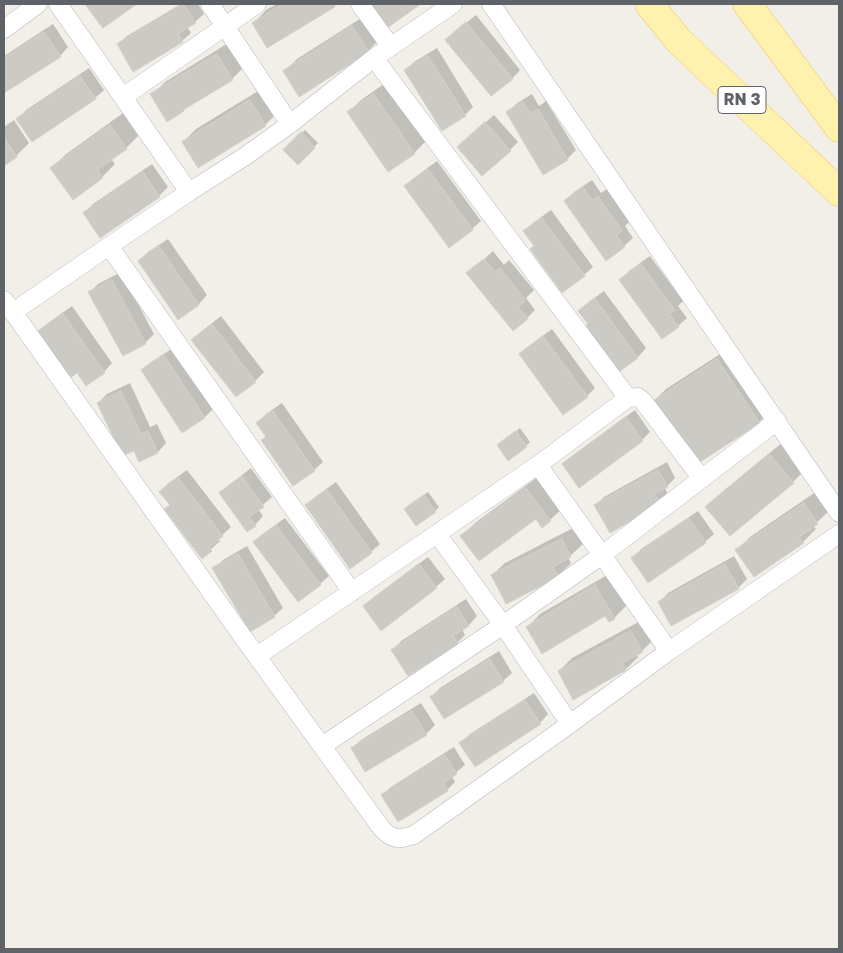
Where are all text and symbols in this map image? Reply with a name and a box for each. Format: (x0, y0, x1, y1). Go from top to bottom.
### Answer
road number: RN 3 (718, 86, 766, 114)

